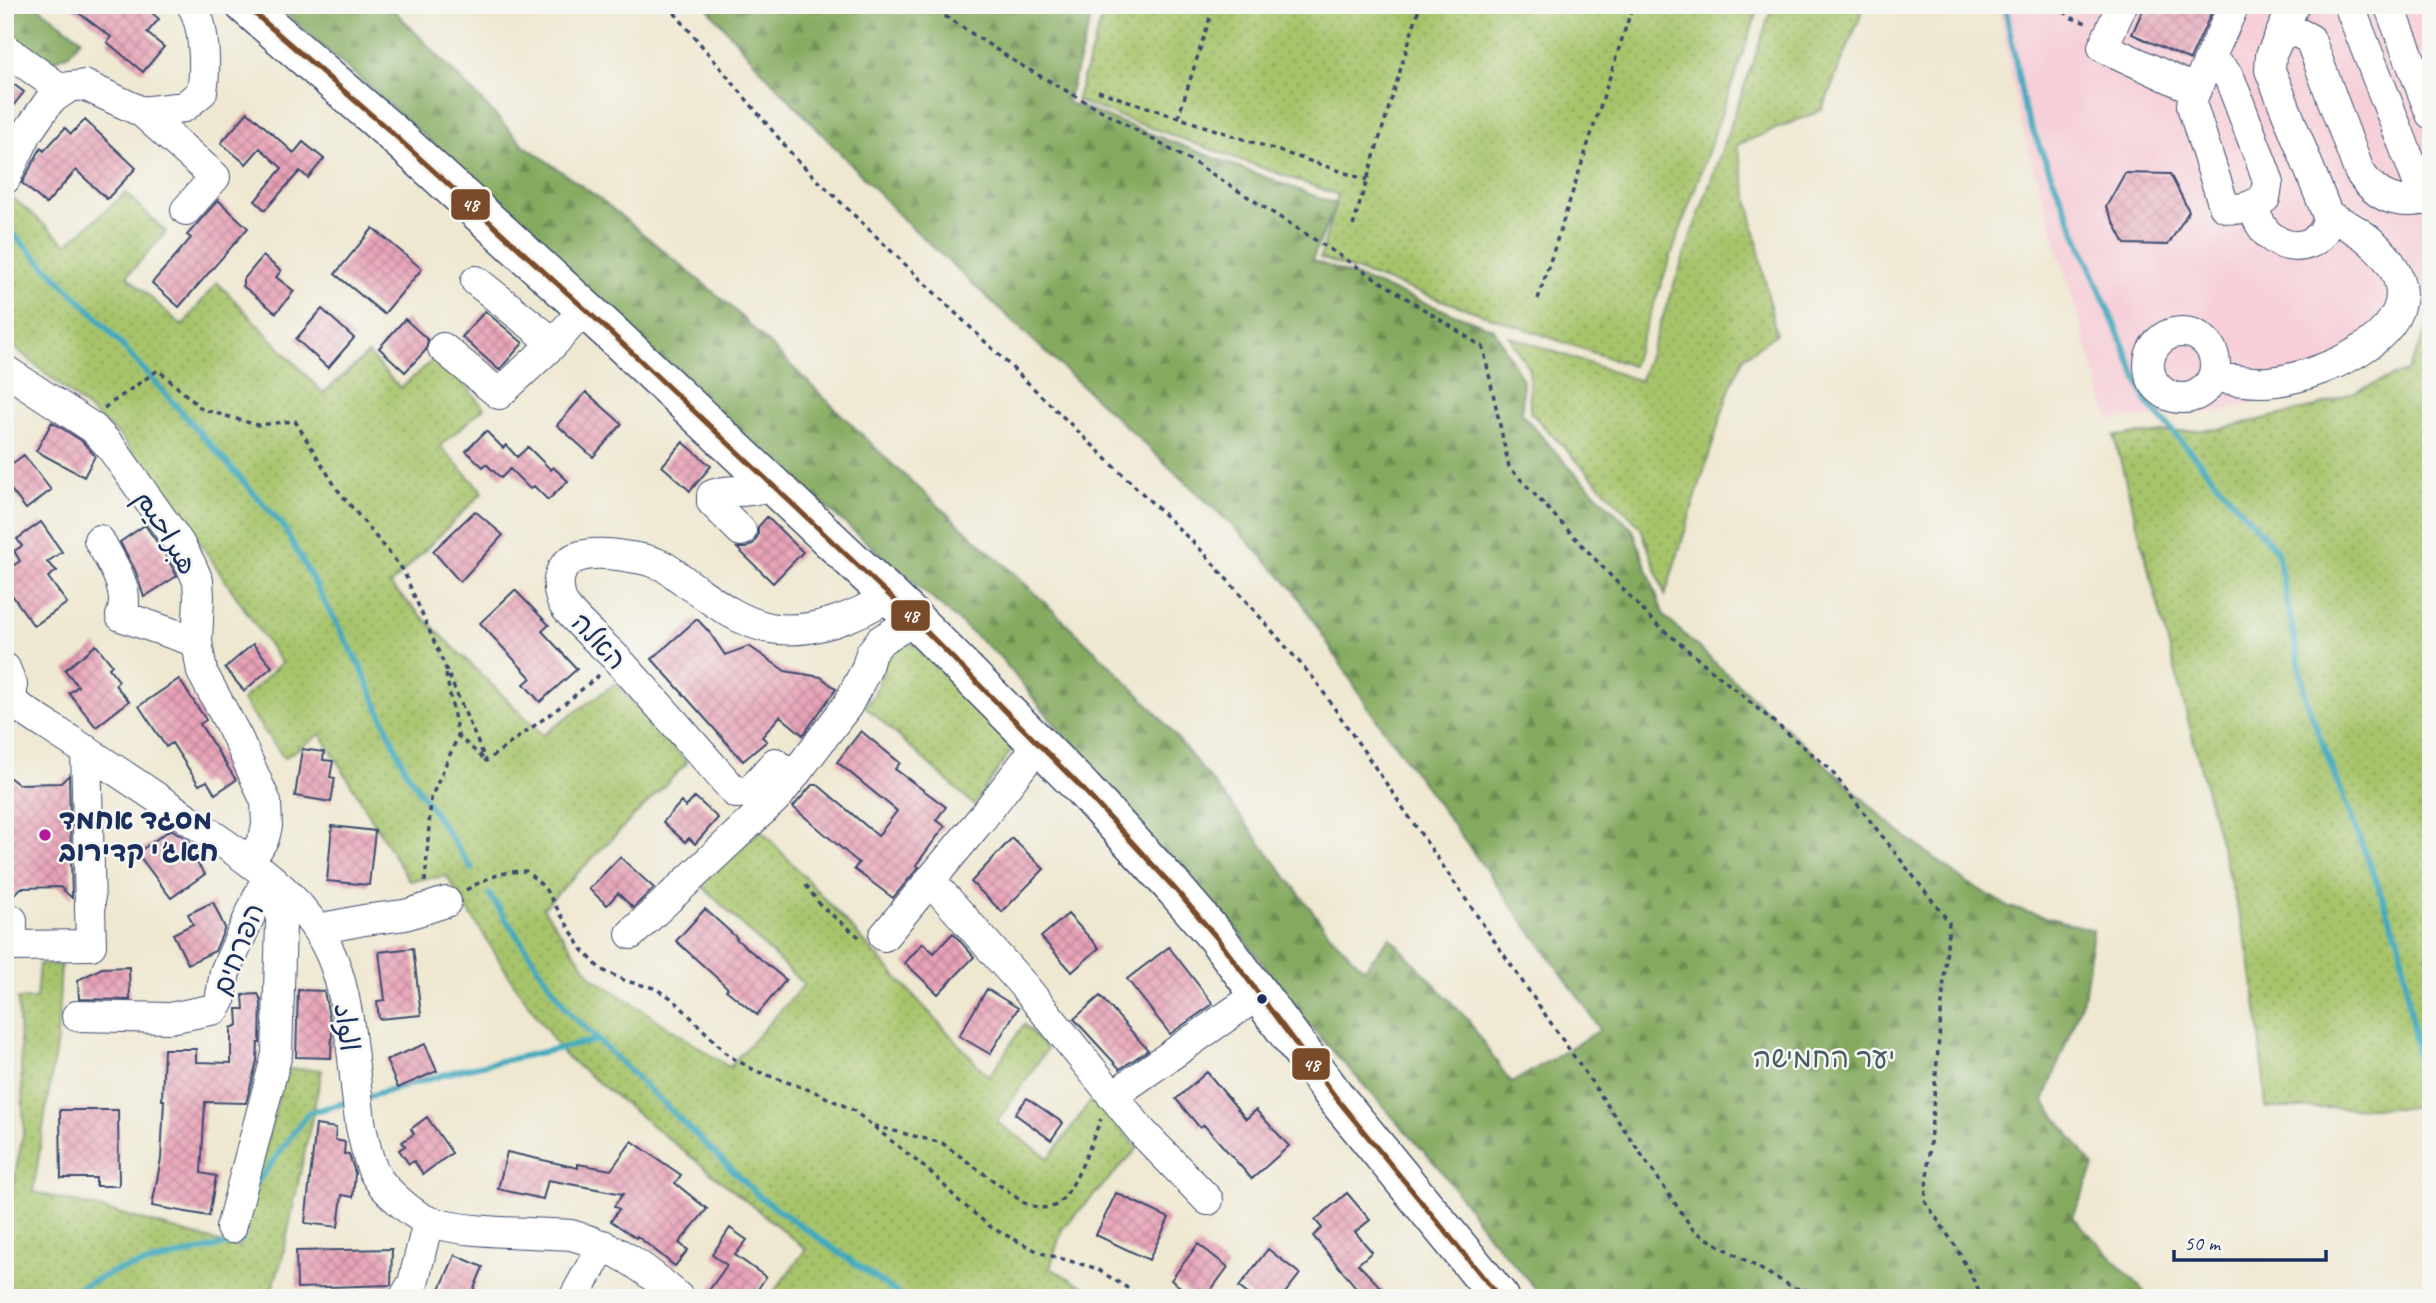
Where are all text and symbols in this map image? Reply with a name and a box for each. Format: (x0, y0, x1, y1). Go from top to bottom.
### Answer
line badge: 48 (450, 188, 491, 221)
text: 48 (461, 193, 481, 217)
street label: هبراحيم (125, 483, 206, 583)
line badge: 48 (890, 599, 931, 632)
text: 48 (901, 604, 921, 628)
street label: האלה (564, 605, 634, 677)
place label: מסגד אחמד חאג'י קדירוב (58, 802, 218, 869)
marker: מסגד אחמד חאג'י קדירוב (37, 827, 53, 843)
street label: הפרחים (204, 898, 272, 1000)
unlabelled marker (1255, 992, 1269, 1006)
street label: الواد (326, 1001, 368, 1053)
park label: יער החמישה (1753, 1040, 1895, 1075)
line badge: 48 (1291, 1047, 1331, 1081)
text: 48 (1302, 1053, 1322, 1077)
scale bar (2174, 1219, 2326, 1263)
text: 50 m (2184, 1230, 2222, 1256)

